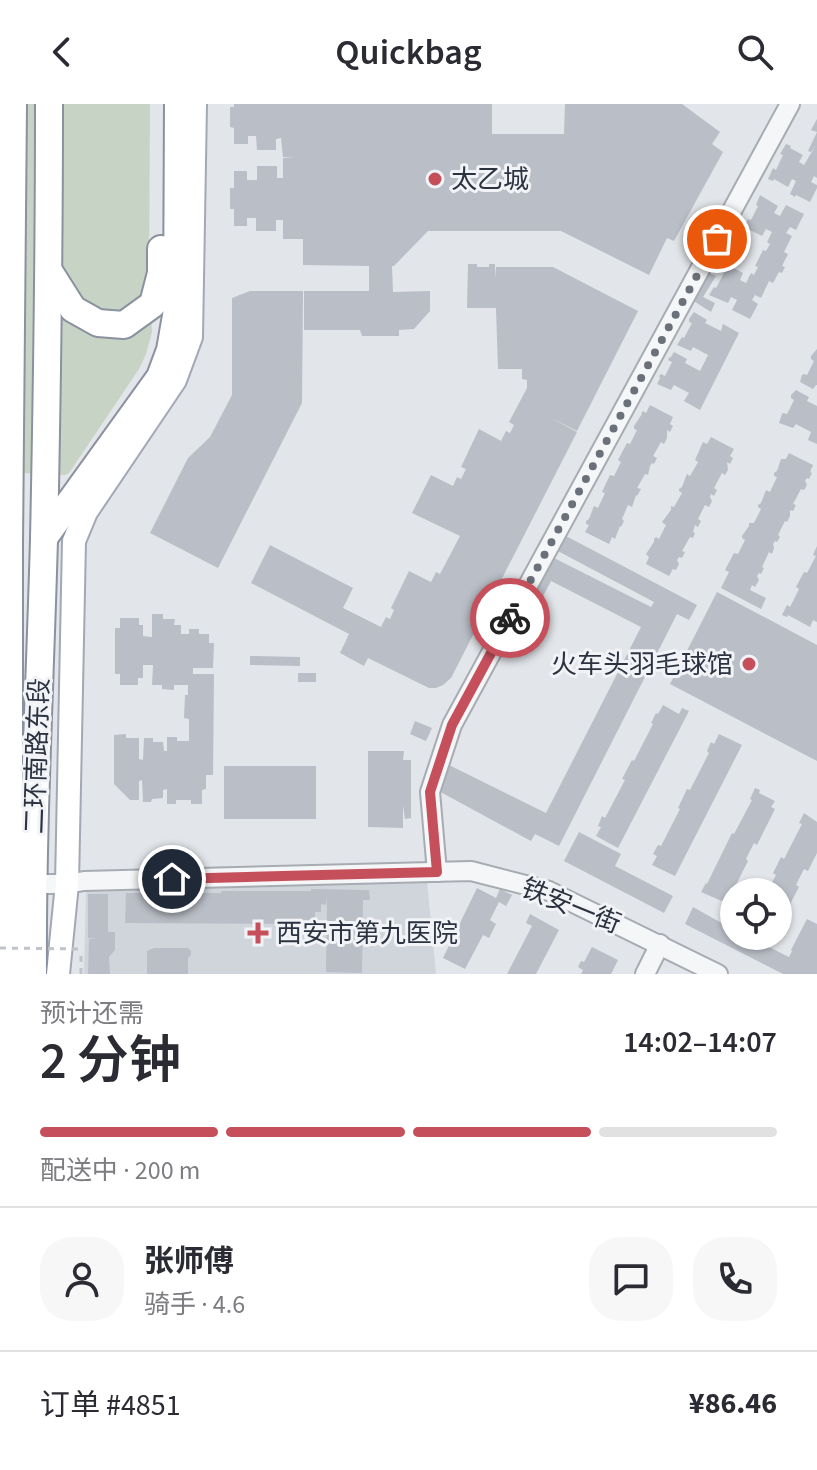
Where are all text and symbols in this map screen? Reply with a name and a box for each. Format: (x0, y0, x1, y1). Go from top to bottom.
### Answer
text: Quickbag (335, 27, 482, 78)
icon: back (40, 30, 84, 74)
icon: search (733, 30, 777, 74)
place label: 太乙城 (451, 161, 529, 198)
marker: 太乙城 (426, 170, 444, 188)
pin (683, 205, 751, 273)
icon: bag (695, 217, 739, 261)
courier (470, 578, 550, 658)
icon: bike (488, 596, 532, 640)
place label: 火车头羽毛球馆 (551, 646, 733, 683)
marker: 火车头羽毛球馆 (740, 655, 758, 673)
street label: 二环南路东段 (16, 677, 58, 835)
pin (138, 845, 206, 913)
icon: home (150, 857, 194, 901)
street label: 铁安一街 (516, 869, 626, 943)
map controls (720, 878, 792, 950)
button: locate (720, 878, 792, 950)
place label: 西安市第九医院 (276, 915, 458, 952)
marker: 西安市第九医院 (247, 922, 269, 944)
text: 预计还需 (40, 995, 144, 1032)
text: 14:02–14:07 (623, 1021, 777, 1064)
text: 2 分钟 (40, 1025, 181, 1099)
text: 配送中 · 200 m (40, 1152, 200, 1189)
button: person (40, 1237, 124, 1321)
button: chat (589, 1237, 673, 1321)
button: phone (693, 1237, 777, 1321)
text: 张师傅 (144, 1240, 234, 1283)
text: 骑手 · 4.6 (144, 1286, 245, 1323)
text: ¥86.46 (689, 1382, 777, 1425)
text: 订单 #4851 (40, 1384, 181, 1427)

